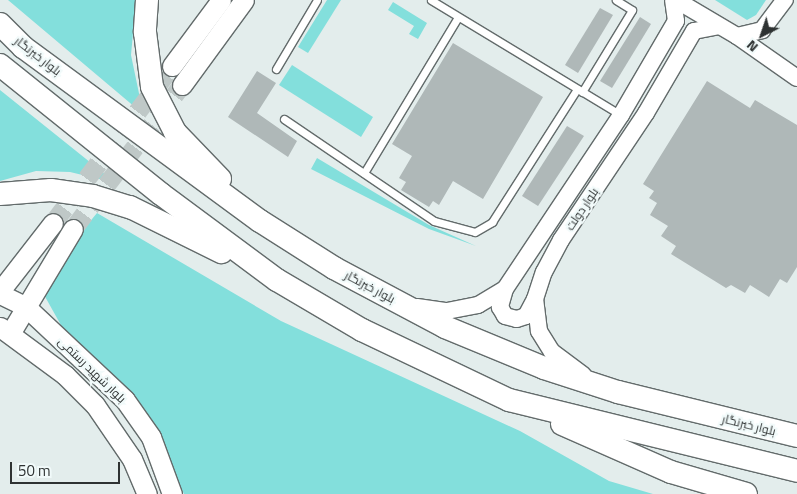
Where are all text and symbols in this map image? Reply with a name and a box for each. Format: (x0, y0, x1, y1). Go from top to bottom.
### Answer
north arrow (737, 10, 787, 60)
street label: بلوار خبرنگار (12, 33, 64, 79)
text: N (741, 36, 762, 58)
street label: بلوار دولت (563, 185, 601, 233)
street label: بلوار خبرنگار (342, 268, 398, 306)
street label: بلوار شهید رستمی (55, 334, 129, 406)
street label: بلوار خبرنگار (721, 411, 777, 439)
scale bar (12, 452, 122, 484)
text: 50 m (18, 459, 51, 482)

